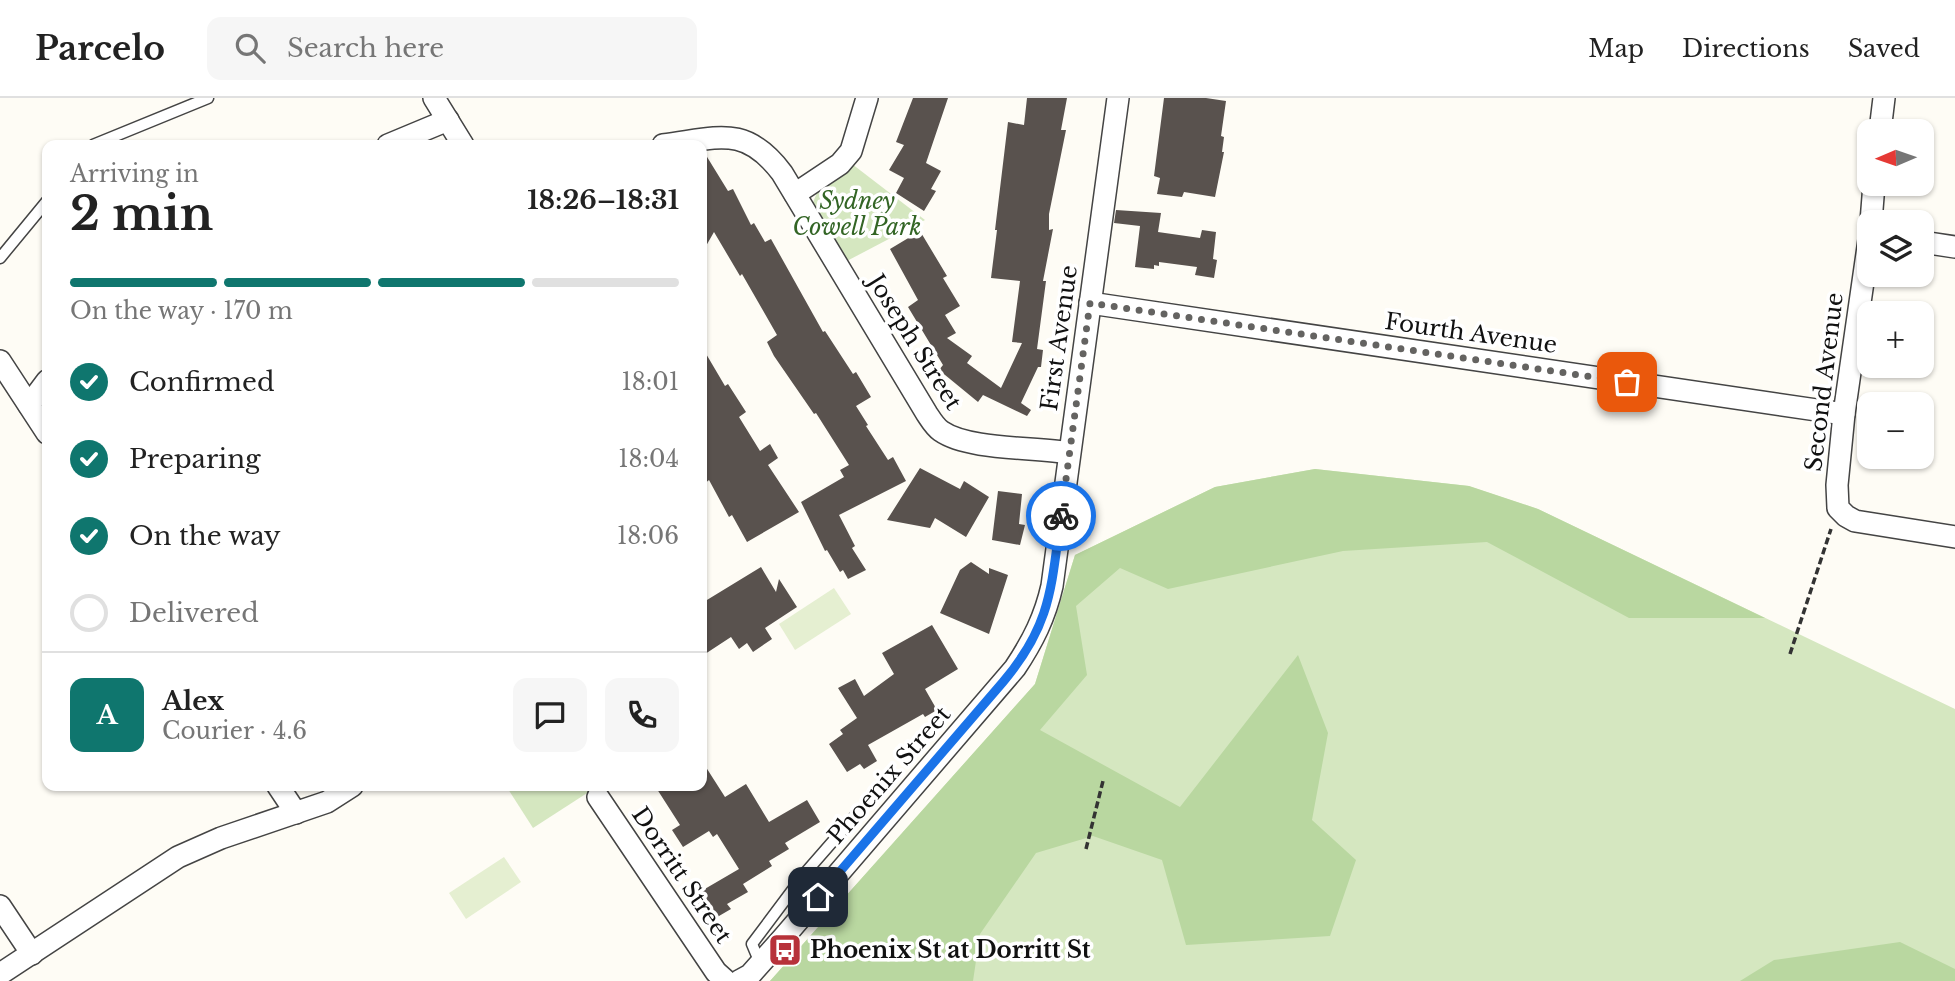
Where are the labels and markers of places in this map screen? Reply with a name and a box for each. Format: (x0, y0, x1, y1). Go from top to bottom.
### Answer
pin (1597, 352, 1657, 412)
pin (788, 867, 848, 927)
bus stop icon: Phoenix St at Dorritt St (766, 931, 804, 969)
place label: Phoenix St at Dorritt St (810, 936, 1091, 964)

